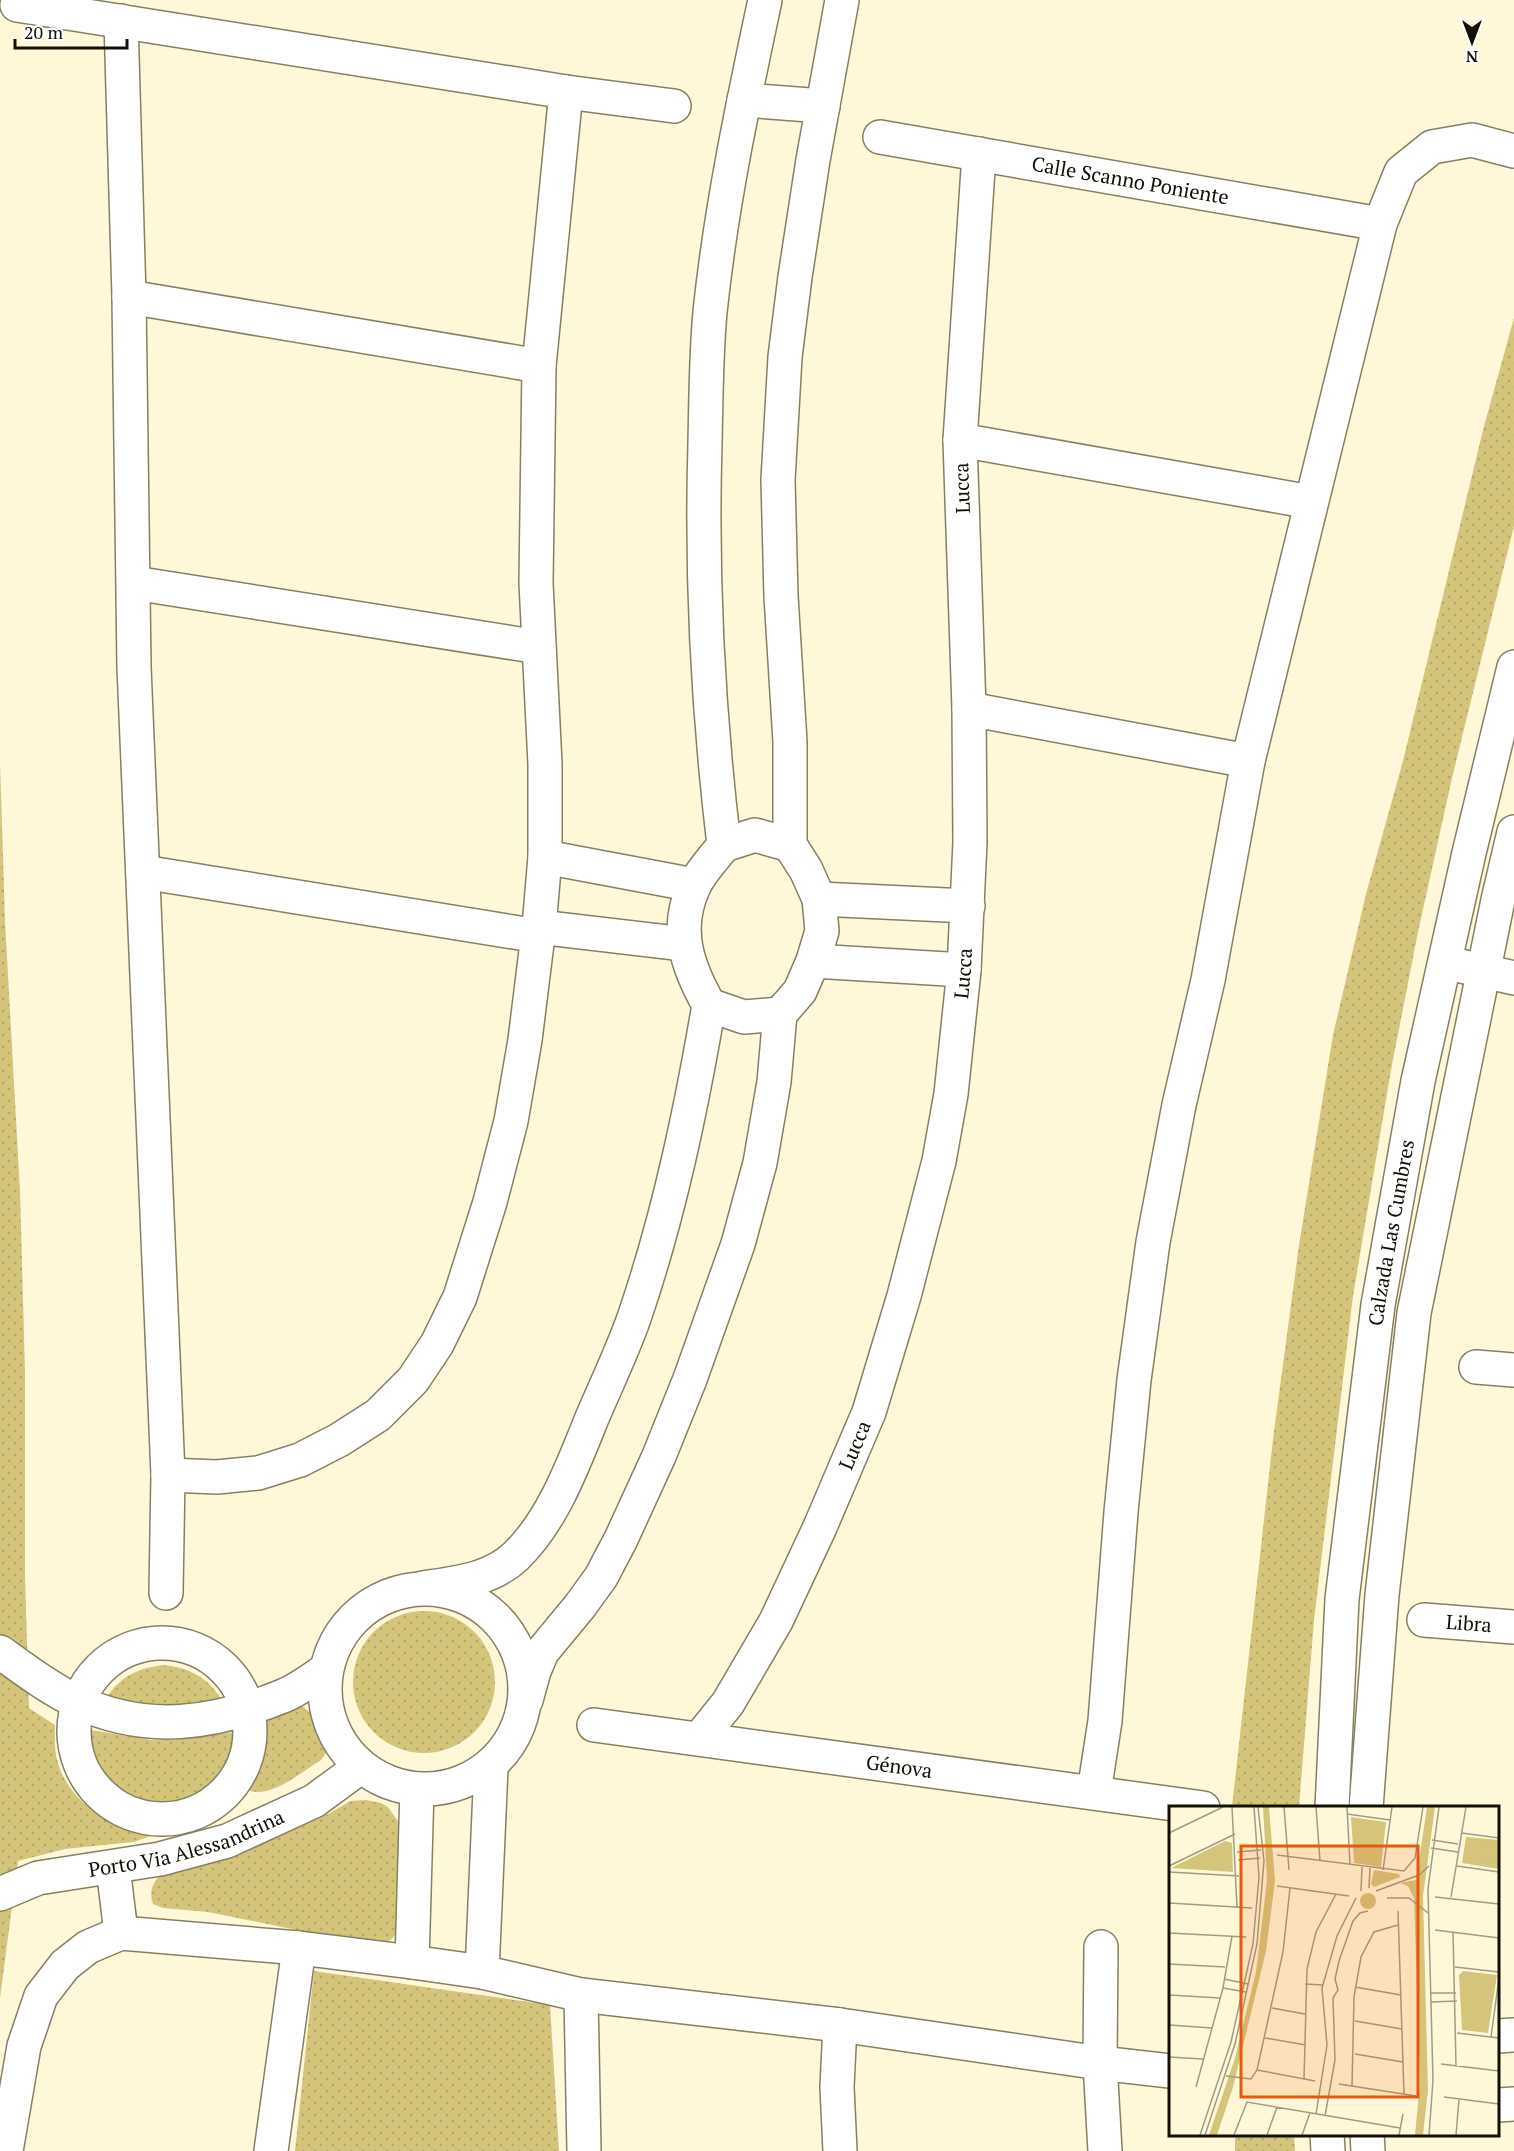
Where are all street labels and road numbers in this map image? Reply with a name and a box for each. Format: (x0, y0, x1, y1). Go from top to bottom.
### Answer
street label: Calle Scanno Poniente (1030, 150, 1231, 210)
street label: Lucca (947, 462, 976, 514)
street label: Lucca (947, 947, 978, 1000)
street label: Calzada Las Cumbres (1362, 1137, 1420, 1327)
street label: Lucca (832, 1416, 877, 1474)
street label: Libra (1445, 1608, 1493, 1638)
street label: Génova (864, 1748, 934, 1784)
street label: Porto Via Alessandrina (86, 1803, 288, 1883)

